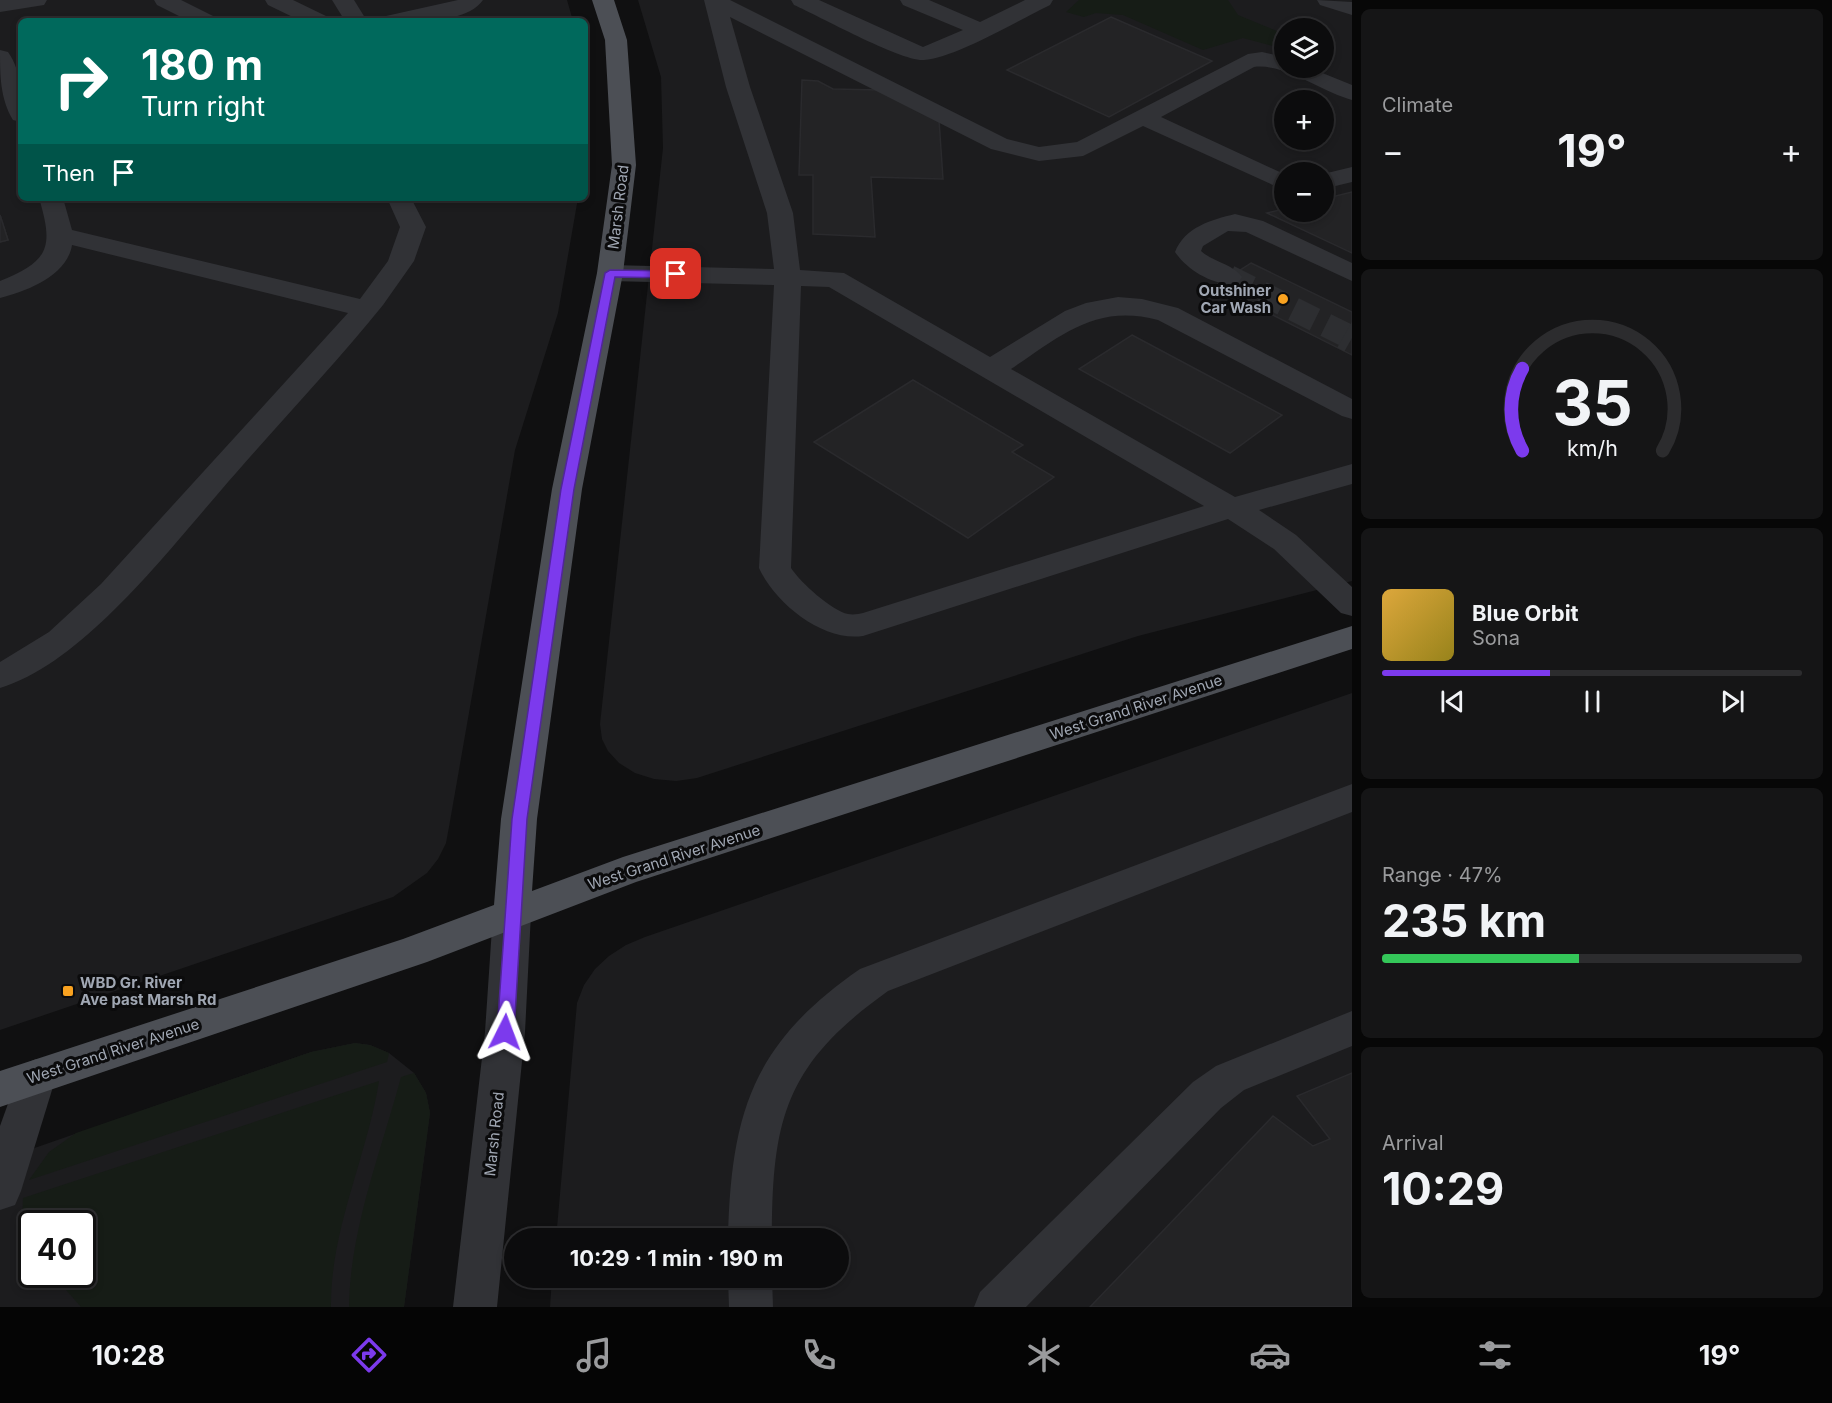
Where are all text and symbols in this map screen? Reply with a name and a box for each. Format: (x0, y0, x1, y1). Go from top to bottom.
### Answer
map controls (1274, 18, 1334, 222)
button: layers (1274, 18, 1334, 78)
text: 180 m (141, 39, 263, 90)
icon: right (42, 42, 120, 120)
text: Turn right (141, 90, 265, 123)
button: + (1274, 90, 1334, 150)
text: Climate (1382, 93, 1453, 117)
text: 19° (1557, 123, 1627, 178)
text: − (1382, 131, 1404, 171)
text: + (1780, 131, 1802, 171)
icon: arrive (107, 156, 140, 189)
text: Then (42, 160, 95, 186)
button: − (1274, 162, 1334, 222)
street label: Marsh Road (603, 164, 633, 250)
pin (650, 248, 701, 299)
icon: arrive (659, 257, 692, 290)
place label: Outshiner Car Wash (1199, 281, 1271, 317)
marker: Outshiner Car Wash (1276, 292, 1290, 306)
text: 35 (1552, 365, 1632, 440)
text: km/h (1567, 435, 1617, 461)
text: Blue Orbit (1472, 600, 1579, 626)
text: Sona (1472, 626, 1520, 650)
street label: West Grand River Avenue (1047, 670, 1225, 744)
icon: previous (1436, 685, 1469, 718)
icon: pause (1576, 685, 1609, 718)
icon: next (1716, 685, 1749, 718)
street label: West Grand River Avenue (585, 820, 763, 894)
text: Range · 47% (1382, 863, 1503, 887)
text: 235 km (1382, 893, 1546, 948)
place label: WBD Gr. River Ave past Marsh Rd (80, 973, 216, 1009)
marker: WBD Gr. River Ave past Marsh Rd (61, 984, 75, 998)
position arrow (473, 1000, 537, 1064)
street label: West Grand River Avenue (24, 1014, 202, 1088)
street label: Marsh Road (480, 1091, 508, 1177)
text: Arrival (1382, 1131, 1444, 1155)
text: 10:29 (1382, 1161, 1504, 1216)
speed limit sign: 40 (18, 1210, 96, 1288)
text: 10:29 · 1 min · 190 m (570, 1245, 783, 1271)
icon: directions (348, 1334, 390, 1376)
icon: music (573, 1334, 615, 1376)
icon: phone (798, 1334, 840, 1376)
icon: climate (1023, 1334, 1065, 1376)
icon: car (1249, 1334, 1291, 1376)
icon: filters (1474, 1334, 1516, 1376)
text: 10:28 (92, 1339, 165, 1372)
text: 19° (1699, 1339, 1740, 1372)

